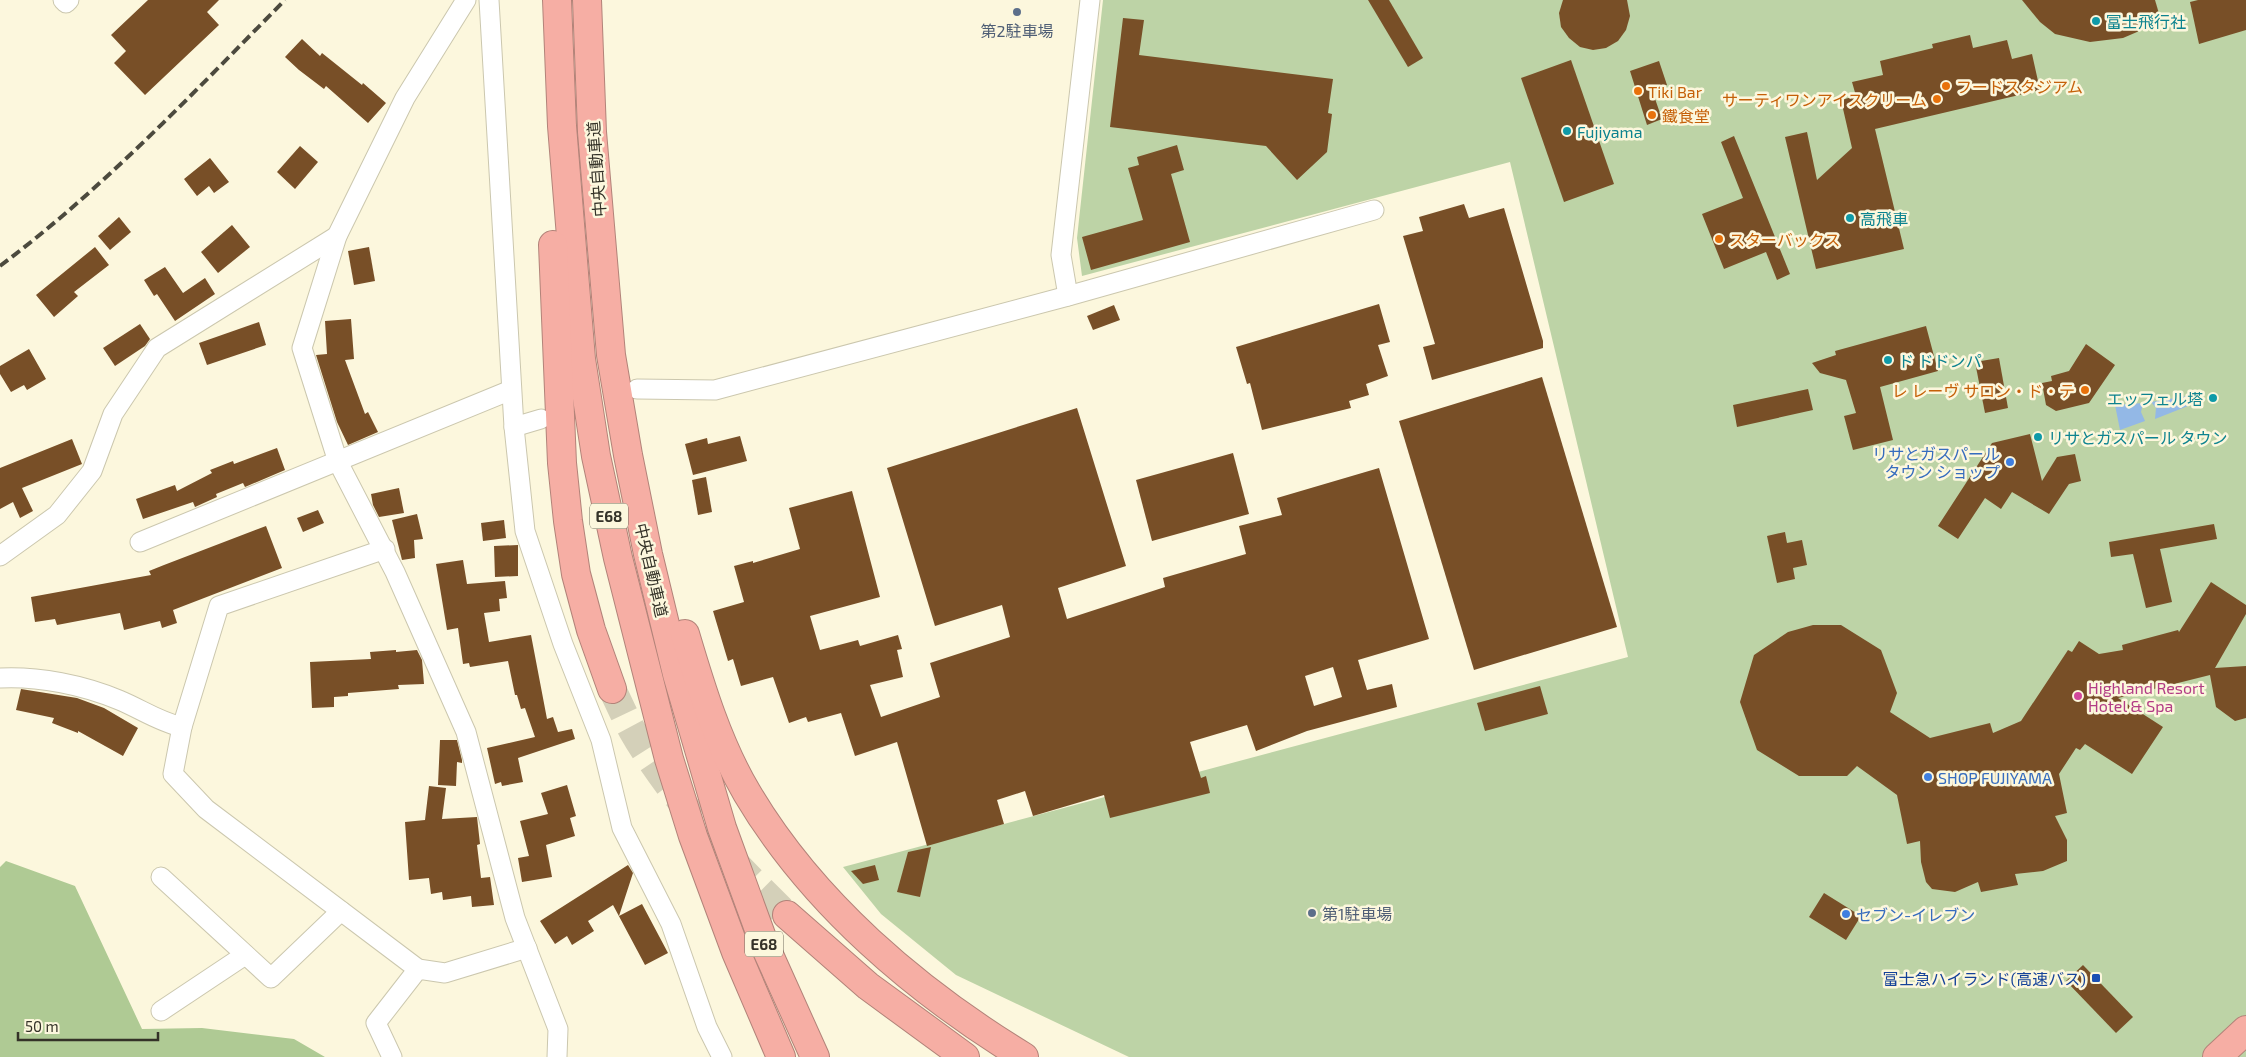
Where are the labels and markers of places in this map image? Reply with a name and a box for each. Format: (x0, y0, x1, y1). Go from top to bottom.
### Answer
marker: 第2駐車場 (1011, 6, 1023, 18)
place label: 富士飛行社 (2106, 12, 2186, 31)
marker: 富士飛行社 (2090, 15, 2102, 27)
place label: 第2駐車場 (981, 21, 1054, 40)
place label: フードスタジアム (1956, 77, 2083, 96)
marker: フードスタジアム (1940, 80, 1952, 92)
place label: Tiki Bar (1648, 82, 1703, 101)
marker: Tiki Bar (1632, 85, 1644, 97)
place label: サーティワンアイスクリーム (1722, 90, 1927, 109)
marker: サーティワンアイスクリーム (1931, 93, 1943, 105)
place label: 鐵食堂 (1662, 106, 1710, 125)
marker: 鐵食堂 (1646, 109, 1658, 121)
place label: Fujiyama (1577, 122, 1642, 142)
marker: Fujiyama (1561, 125, 1573, 137)
place label: 高飛車 (1860, 209, 1908, 228)
marker: 高飛車 (1844, 212, 1856, 224)
place label: スターバックス (1729, 230, 1840, 249)
marker: スターバックス (1713, 233, 1725, 245)
place label: ド ドドンパ (1898, 351, 1982, 370)
marker: ド ドドンパ (1882, 354, 1894, 366)
place label: レ レーヴ サロン・ド・テ (1892, 381, 2075, 400)
marker: レ レーヴ サロン・ド・テ (2079, 384, 2091, 396)
place label: エッフェル塔 (2107, 389, 2203, 408)
marker: エッフェル塔 (2207, 392, 2219, 404)
place label: リサとガスパール タウン (2048, 428, 2228, 447)
marker: リサとガスパール タウン (2032, 431, 2044, 443)
place label: リサとガスパール タウン ショップ (1872, 444, 2000, 481)
marker: リサとガスパール タウン ショップ (2004, 456, 2016, 468)
place label: Highland Resort Hotel & Spa (2088, 678, 2205, 715)
marker: Highland Resort Hotel & Spa (2072, 690, 2084, 702)
place label: SHOP FUJIYAMA (1938, 768, 2052, 787)
marker: SHOP FUJIYAMA (1922, 771, 1934, 783)
place label: 第1駐車場 (1322, 904, 1392, 923)
place label: セブン-イレブン (1856, 905, 1975, 924)
marker: 第1駐車場 (1306, 907, 1318, 919)
marker: セブン-イレブン (1840, 908, 1852, 920)
place label: 富士急ハイランド(高速バス) (1883, 969, 2086, 988)
marker: 富士急ハイランド(高速バス) (2090, 972, 2102, 984)

